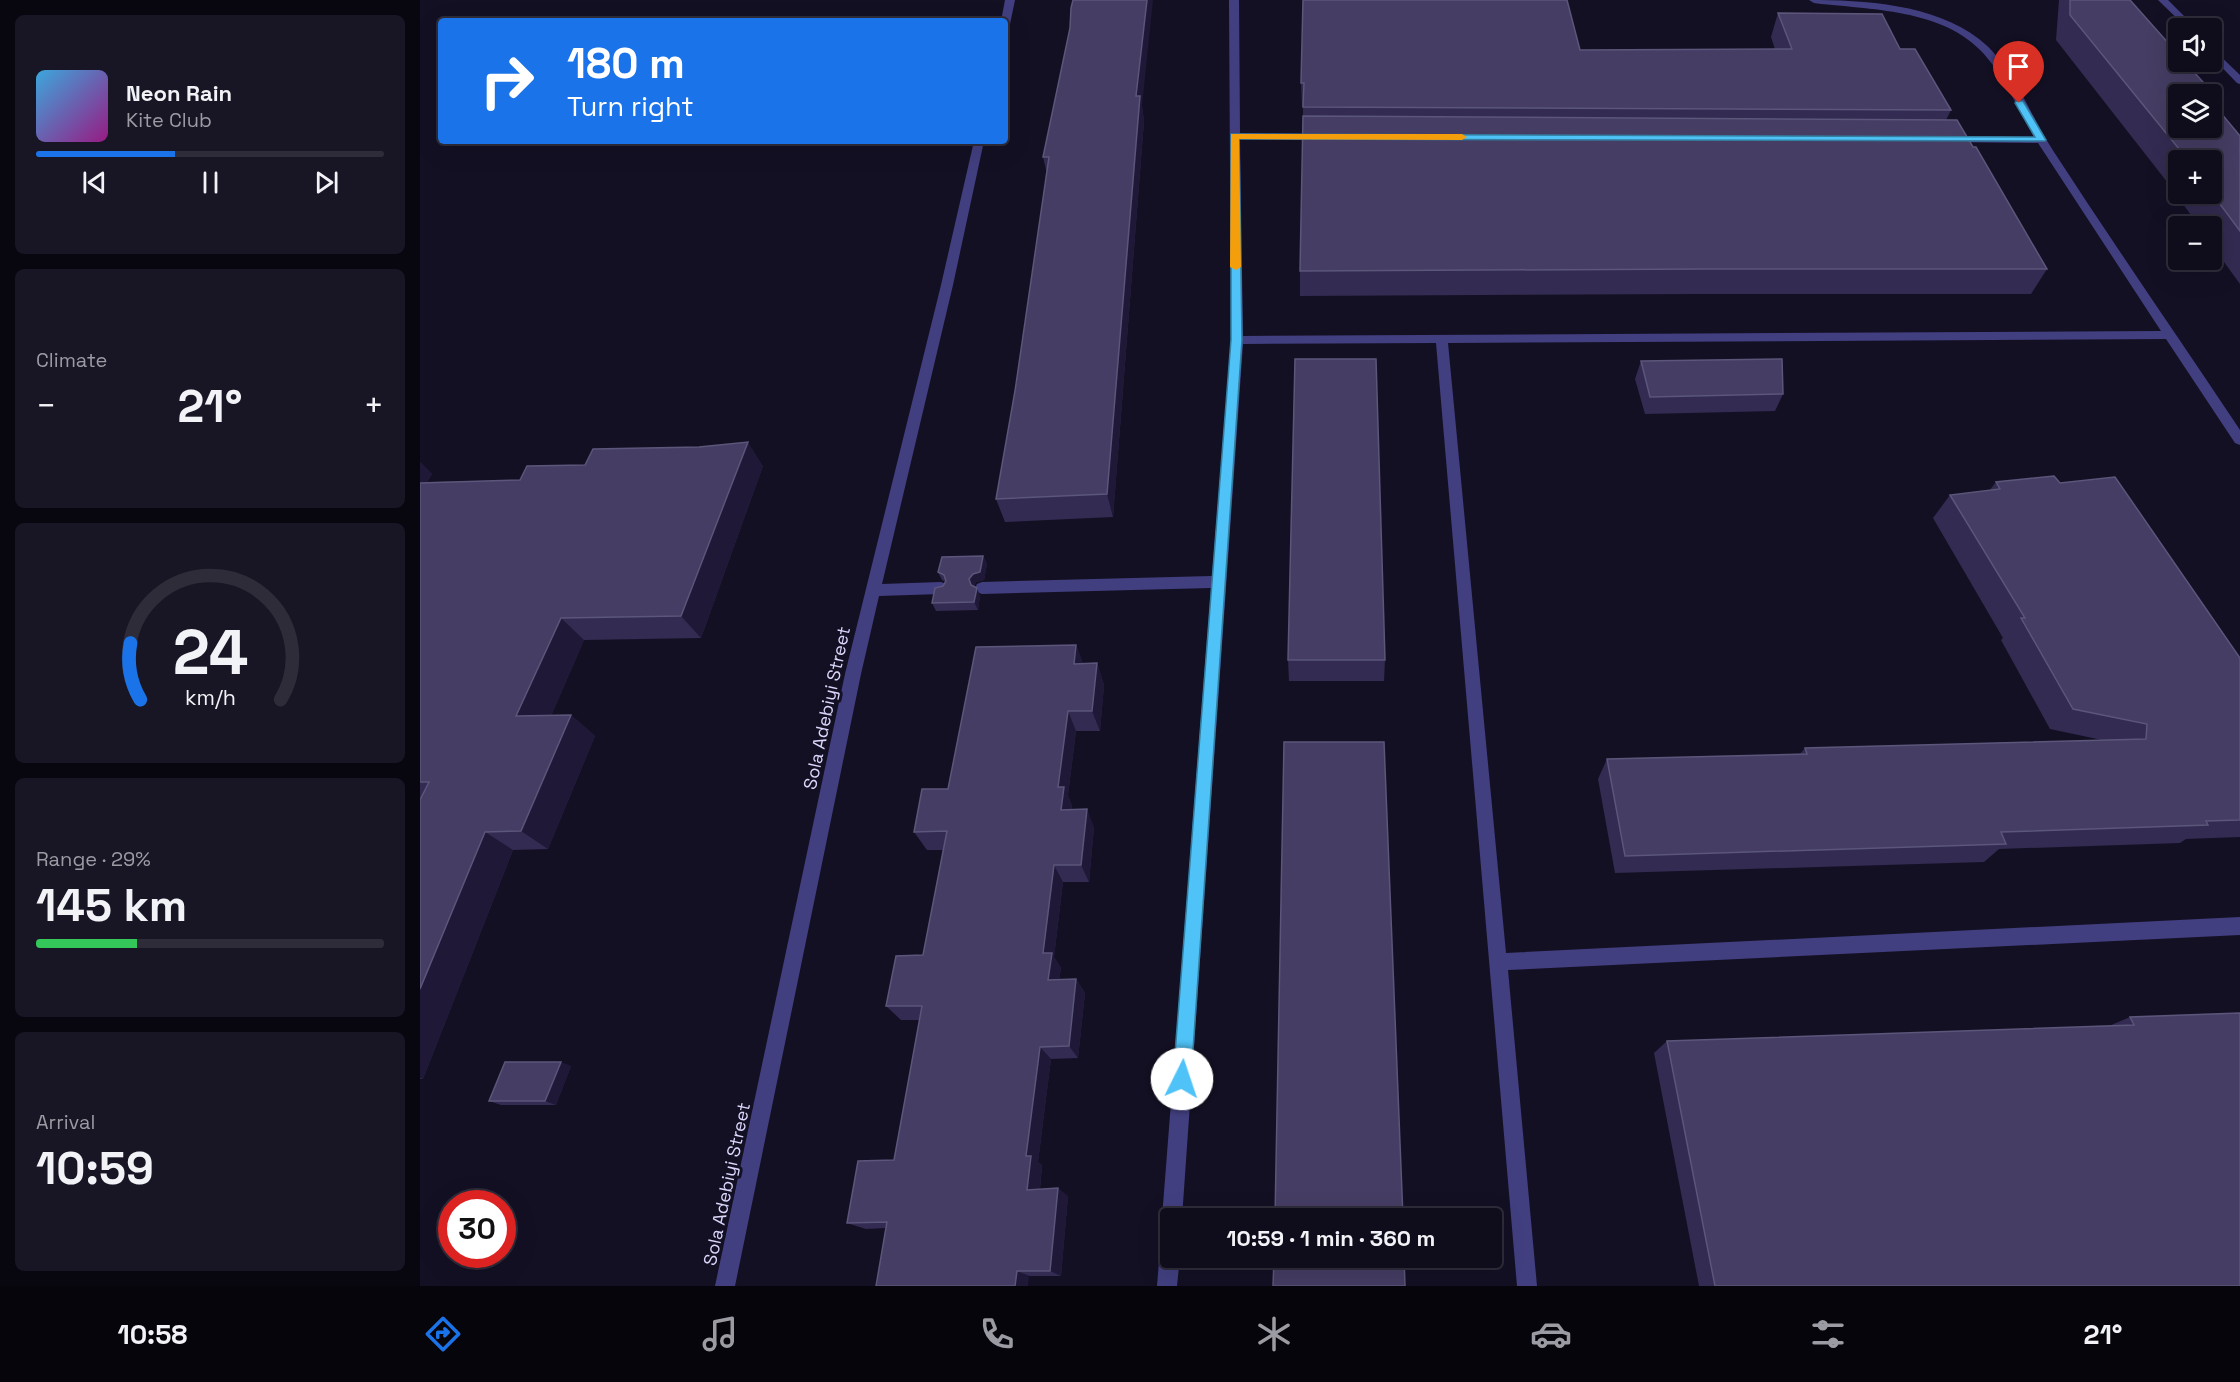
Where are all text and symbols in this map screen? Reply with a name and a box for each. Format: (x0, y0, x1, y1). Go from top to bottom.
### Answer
map controls (2168, 18, 2222, 270)
button: sound (2168, 18, 2222, 72)
text: 180 m (567, 37, 685, 90)
pin (1993, 41, 2044, 103)
icon: right (468, 42, 546, 120)
icon: arrive (2002, 50, 2035, 83)
text: Neon Rain (126, 79, 232, 107)
button: layers (2168, 84, 2222, 138)
text: Turn right (567, 89, 694, 124)
text: Kite Club (126, 107, 212, 133)
button: + (2168, 150, 2222, 204)
icon: previous (78, 166, 111, 199)
icon: pause (194, 166, 227, 199)
icon: next (310, 166, 343, 199)
button: − (2168, 216, 2222, 270)
text: Climate (36, 347, 107, 373)
text: 21° (178, 378, 242, 435)
text: − (36, 385, 56, 427)
text: + (364, 385, 384, 427)
text: 24 (172, 613, 248, 692)
street label: Sola Adebiyi Street (798, 624, 855, 791)
text: km/h (184, 684, 236, 711)
text: Range · 29% (36, 846, 151, 872)
text: 145 km (36, 877, 187, 934)
position arrow (1150, 1047, 1214, 1111)
street label: Sola Adebiyi Street (698, 1100, 755, 1267)
text: Arrival (36, 1109, 95, 1135)
text: 10:59 (36, 1140, 154, 1197)
speed limit sign: 30 (438, 1190, 516, 1268)
text: 10:59 · 1 min · 360 m (1227, 1224, 1435, 1252)
icon: directions (422, 1313, 464, 1355)
icon: music (699, 1313, 741, 1355)
icon: phone (976, 1313, 1018, 1355)
icon: climate (1253, 1313, 1295, 1355)
icon: car (1530, 1313, 1572, 1355)
icon: filters (1807, 1313, 1849, 1355)
text: 10:58 (117, 1317, 188, 1352)
text: 21° (2084, 1317, 2122, 1352)

